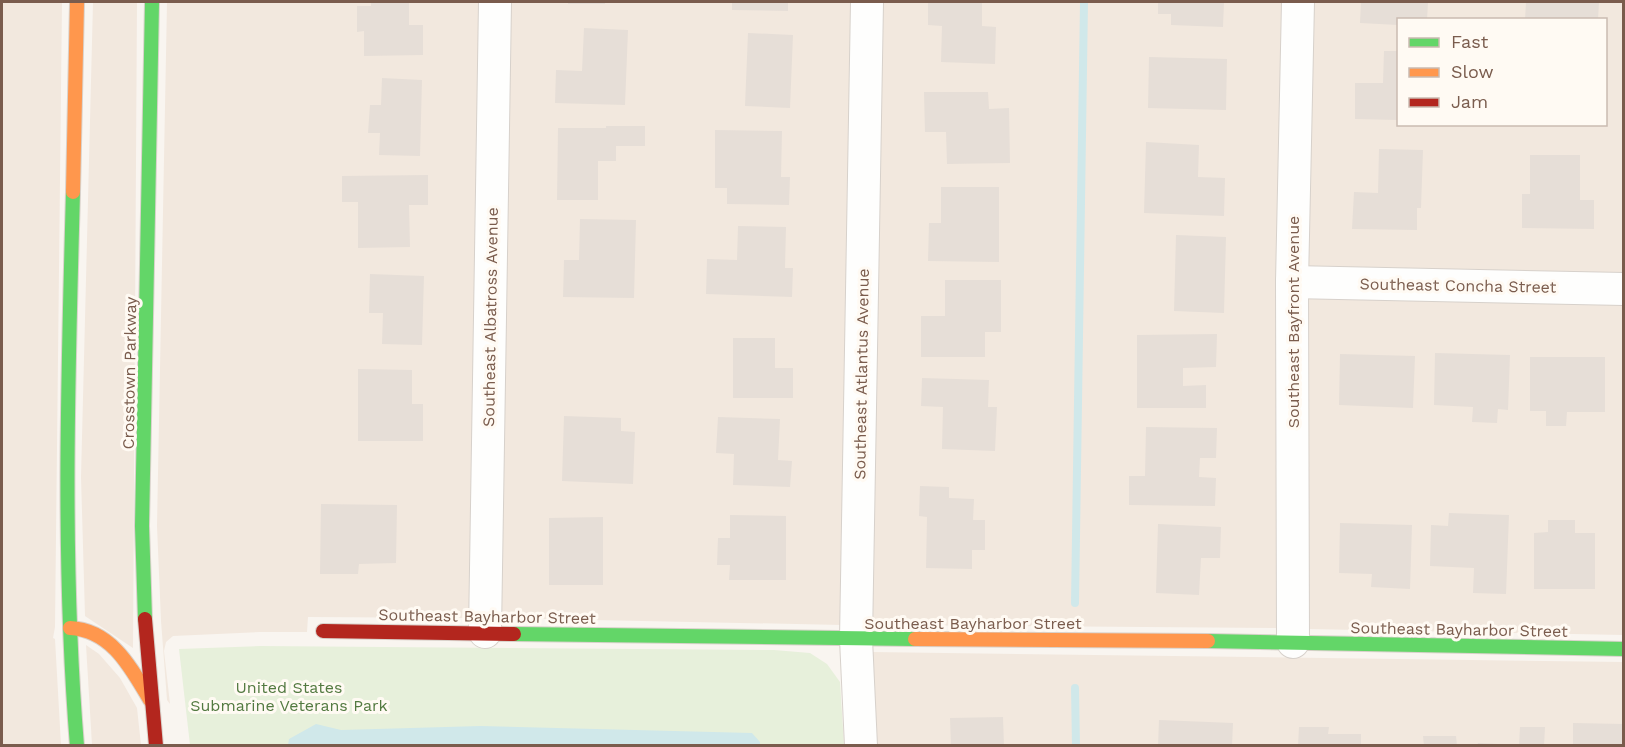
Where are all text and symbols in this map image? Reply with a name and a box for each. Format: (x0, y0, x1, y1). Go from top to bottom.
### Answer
legend (1397, 18, 1607, 126)
text: Fast (1451, 31, 1489, 52)
text: Slow (1451, 61, 1494, 82)
text: Jam (1451, 91, 1488, 112)
street label: Southeast Albatross Avenue (479, 207, 502, 427)
street label: Southeast Bayfront Avenue (1284, 216, 1303, 428)
street label: Southeast Atlantus Avenue (850, 268, 873, 480)
street label: Southeast Concha Street (1359, 274, 1557, 297)
street label: Crosstown Parkway (119, 296, 140, 450)
street label: Southeast Bayharbor Street (378, 605, 596, 628)
street label: Southeast Bayharbor Street (864, 614, 1082, 633)
street label: Southeast Bayharbor Street (1350, 618, 1568, 641)
park label: United States Submarine Veterans Park (190, 678, 388, 715)

